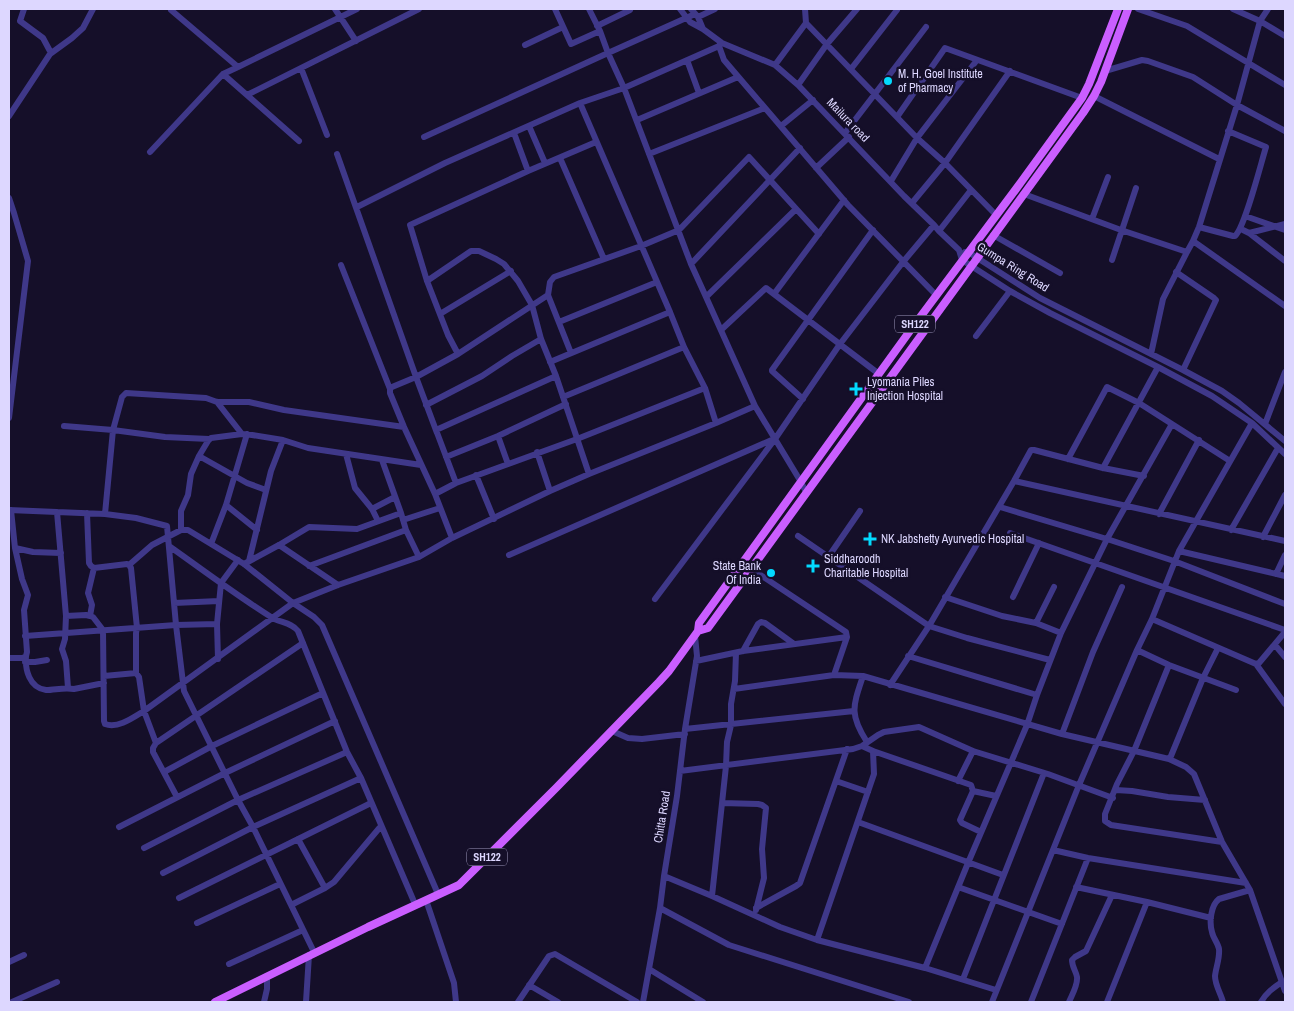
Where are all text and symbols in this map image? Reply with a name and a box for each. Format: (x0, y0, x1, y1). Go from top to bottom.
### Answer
place label: M. H. Goel Institute of Pharmacy (898, 66, 983, 96)
marker: M. H. Goel Institute of Pharmacy (882, 75, 894, 87)
street label: Mailura road (823, 95, 873, 145)
street label: Gumpa Ring Road (974, 238, 1052, 296)
road number: SH122 (895, 316, 935, 332)
place label: Lyomania Piles Injection Hospital (867, 374, 943, 404)
marker: Lyomania Piles Injection Hospital (849, 382, 863, 396)
place label: NK Jabshetty Ayurvedic Hospital (881, 531, 1024, 547)
marker: NK Jabshetty Ayurvedic Hospital (863, 532, 877, 546)
place label: Siddharoodh Charitable Hospital (824, 551, 908, 581)
place label: State Bank Of India (713, 558, 762, 588)
marker: Siddharoodh Charitable Hospital (806, 559, 820, 573)
marker: State Bank Of India (765, 567, 777, 579)
street label: Chitta Road (650, 790, 674, 844)
road number: SH122 (467, 849, 507, 866)

